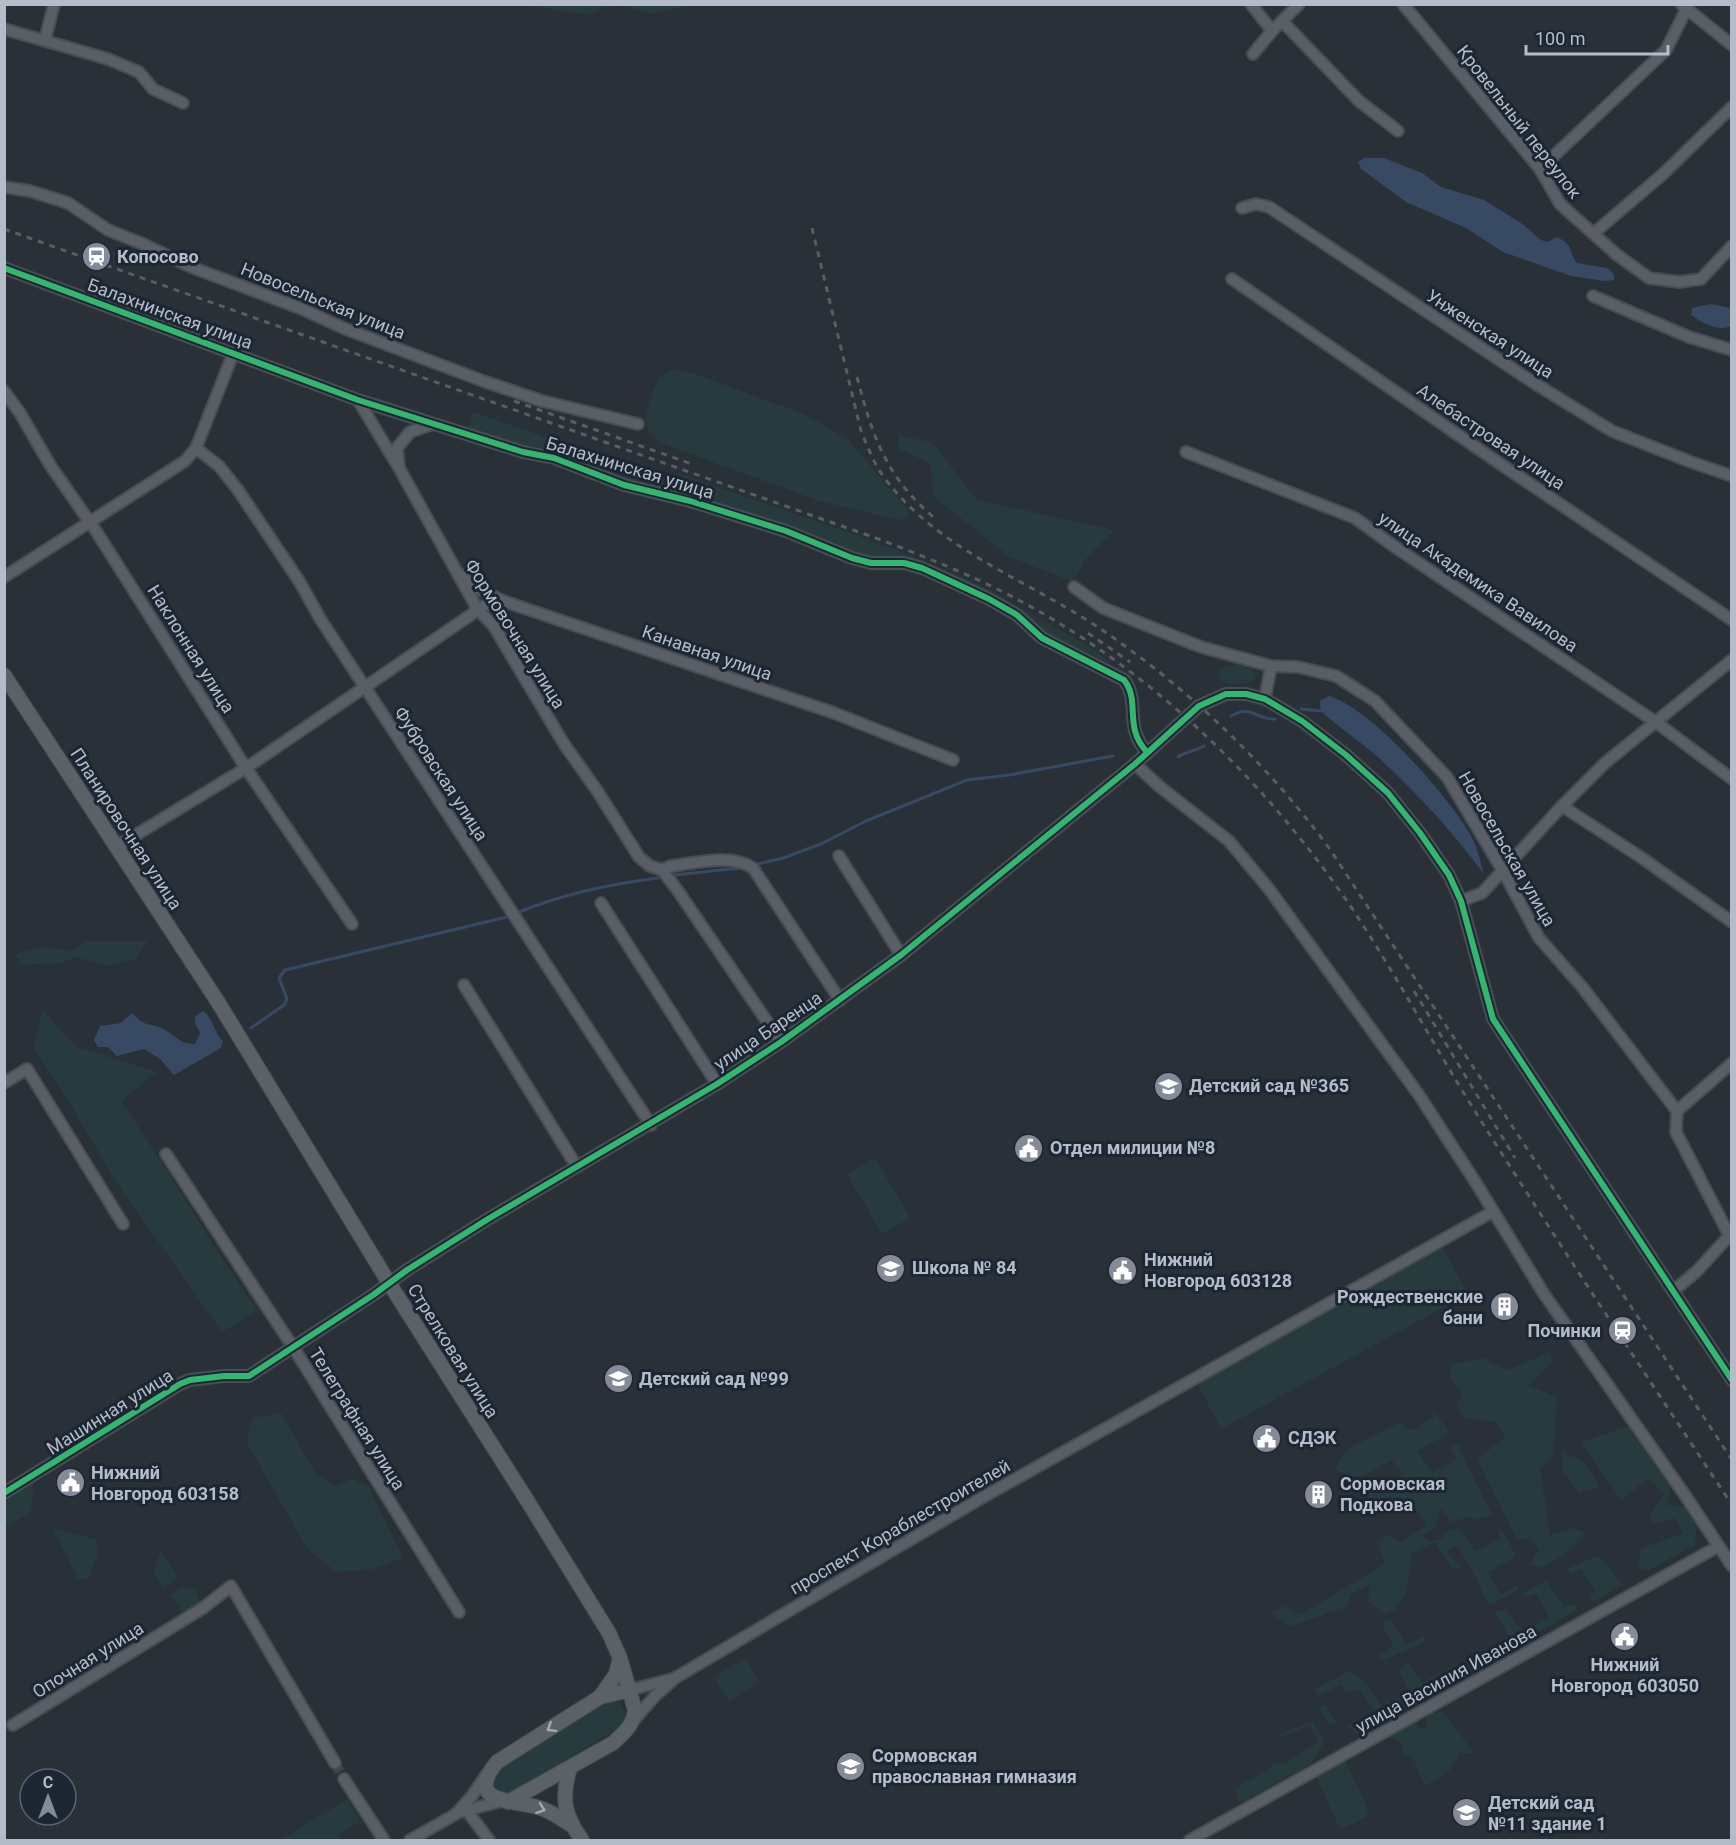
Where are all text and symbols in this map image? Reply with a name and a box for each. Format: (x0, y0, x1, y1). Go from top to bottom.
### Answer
scale bar (1526, 18, 1668, 56)
text: 100 m (1535, 28, 1586, 49)
street label: Кровельный переулок (1453, 41, 1586, 203)
station icon: Копосово (80, 241, 112, 273)
place label: Копосово (117, 246, 199, 267)
street label: Новосельская улица (238, 258, 408, 343)
street label: Балахнинская улица (85, 274, 256, 353)
street label: Унженская улица (1423, 285, 1558, 382)
street label: Алебастровая улица (1413, 379, 1569, 494)
street label: Балахнинская улица (544, 432, 716, 503)
street label: улица Академика Вавилова (1375, 507, 1582, 656)
street label: Формовочная улица (461, 555, 570, 712)
street label: Наклонная улица (143, 581, 239, 717)
street label: Канавная улица (640, 621, 775, 685)
street label: Фубровская улица (390, 703, 493, 845)
street label: Планировочная улица (66, 744, 187, 913)
street label: Новосельская улица (1454, 767, 1560, 930)
street label: улица Баренца (710, 987, 826, 1074)
school or university icon: Детский сад №365 (1152, 1070, 1184, 1102)
place label: Детский сад №365 (1189, 1075, 1349, 1096)
public building icon: Отдел милиции №8 (1013, 1132, 1045, 1164)
place label: Отдел милиции №8 (1050, 1137, 1215, 1158)
place label: Нижний Новгород 603128 (1144, 1249, 1292, 1291)
school or university icon: Школа № 84 (875, 1252, 907, 1284)
public building icon: Нижний Новгород 603128 (1107, 1254, 1139, 1286)
place label: Школа № 84 (912, 1257, 1017, 1278)
street label: Стрелковая улица (404, 1280, 503, 1422)
place label: Рождественские бани (1337, 1286, 1483, 1328)
building icon: Рождественские бани (1488, 1291, 1520, 1323)
station icon: Починки (1606, 1315, 1638, 1347)
place label: Починки (1527, 1320, 1601, 1341)
street label: Телеграфная улица (305, 1344, 410, 1494)
school or university icon: Детский сад №99 (602, 1363, 634, 1395)
street label: Машинная улица (43, 1364, 177, 1459)
place label: Детский сад №99 (639, 1368, 789, 1389)
public building icon: СДЭК (1251, 1422, 1283, 1454)
place label: СДЭК (1288, 1427, 1337, 1448)
street label: проспект Кораблестроителей (786, 1455, 1014, 1598)
place label: Нижний Новгород 603158 (91, 1462, 239, 1504)
public building icon: Нижний Новгород 603158 (54, 1467, 86, 1499)
place label: Сормовская Подкова (1340, 1473, 1445, 1515)
building icon: Сормовская Подкова (1303, 1478, 1335, 1510)
street label: Опочная улица (28, 1617, 147, 1702)
street label: улица Василия Иванова (1352, 1620, 1540, 1737)
public building icon: Нижний Новгород 603050 (1609, 1620, 1641, 1652)
place label: Нижний Новгород 603050 (1551, 1654, 1699, 1696)
one-way arrow (546, 1721, 557, 1732)
place label: Сормовская православная гимназия (872, 1745, 1077, 1787)
school or university icon: Сормовская православная гимназия (835, 1750, 867, 1782)
north arrow (18, 1767, 78, 1827)
text: С (43, 1773, 53, 1792)
place label: Детский сад №11 здание 1 (1488, 1792, 1607, 1834)
school or university icon: Детский сад №11 здание 1 (1451, 1797, 1483, 1829)
one-way arrow (535, 1802, 546, 1814)

